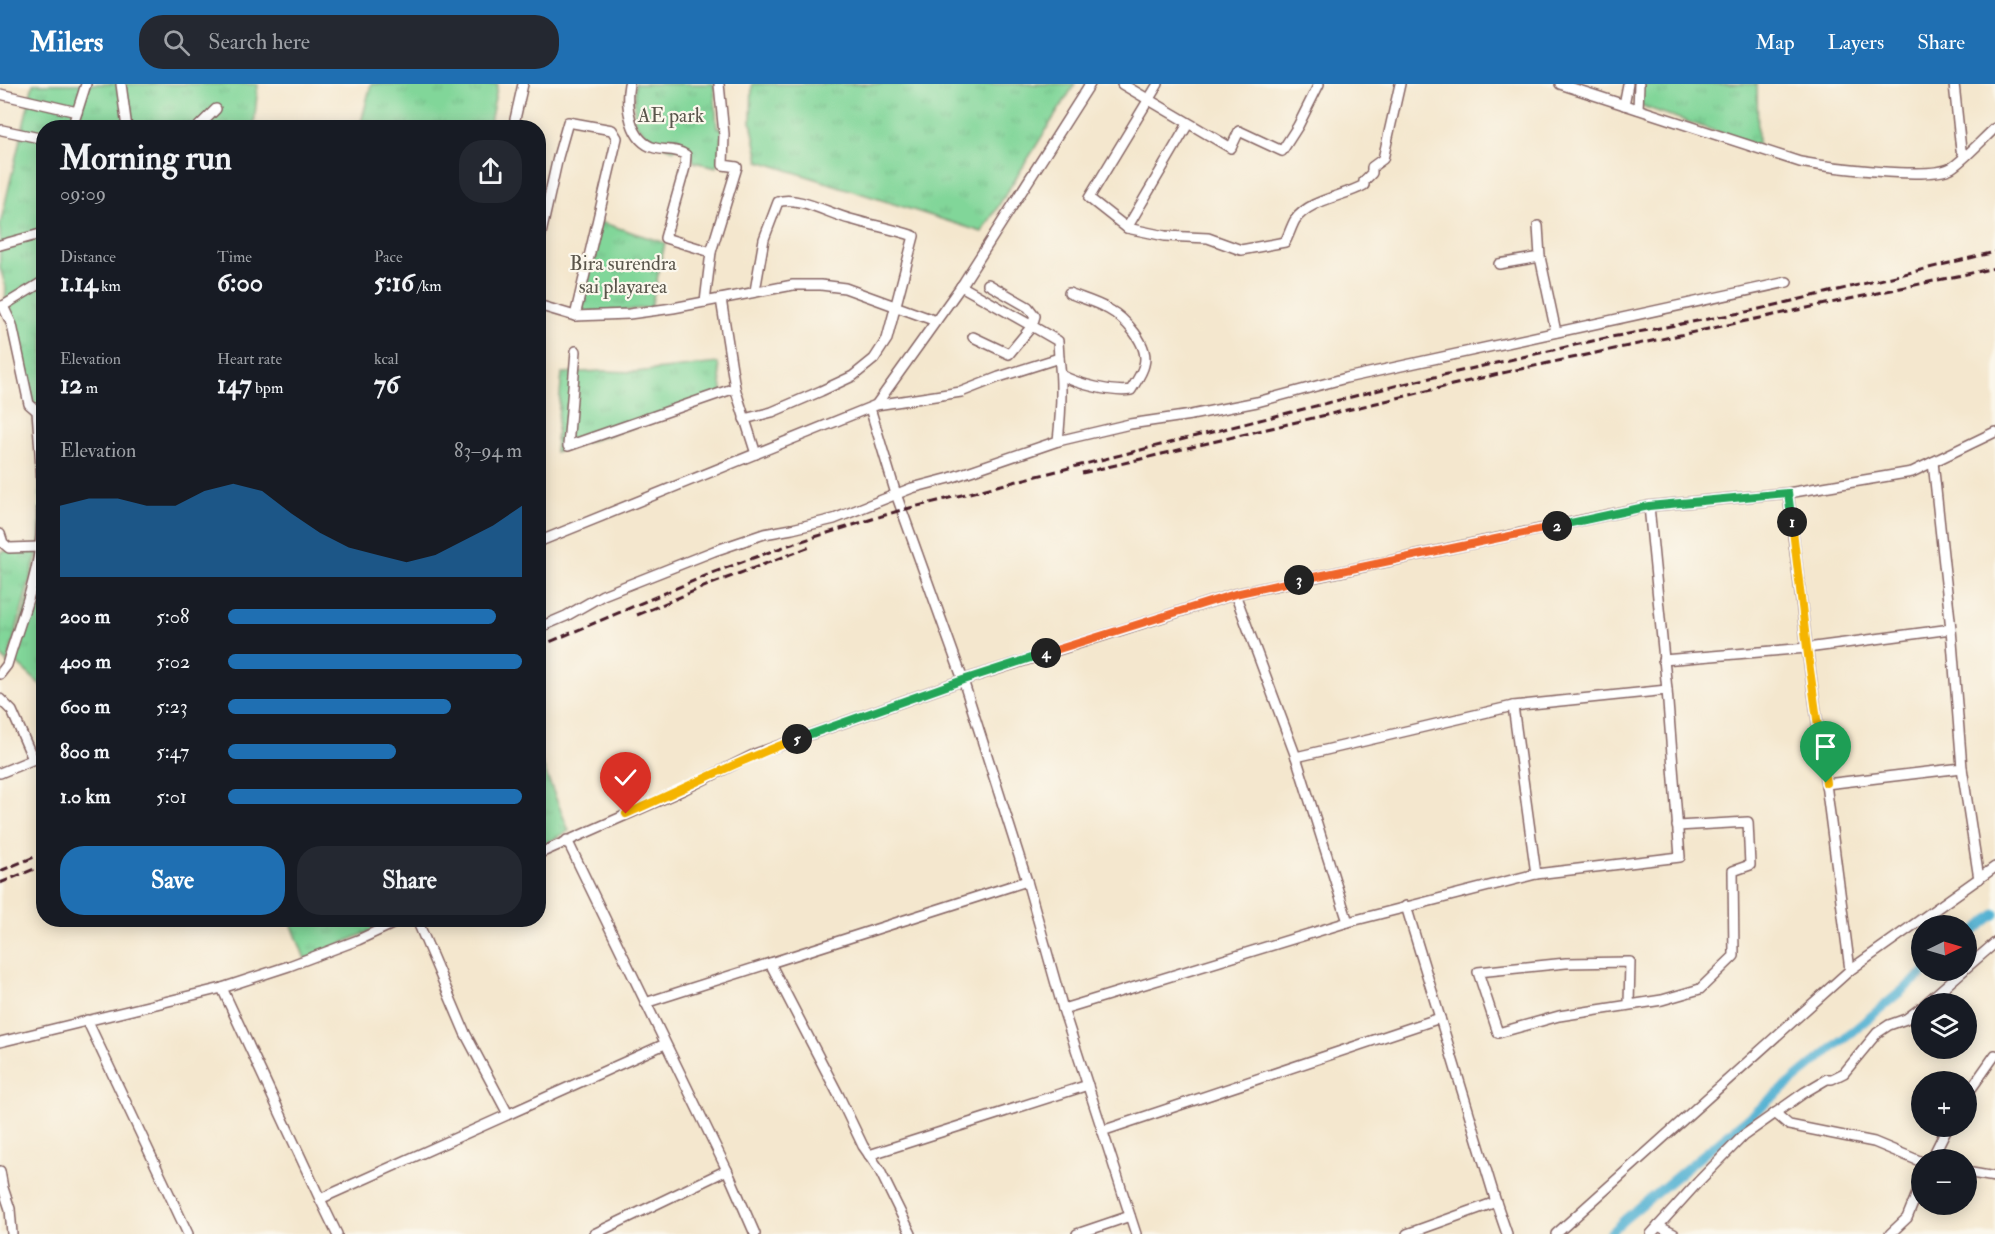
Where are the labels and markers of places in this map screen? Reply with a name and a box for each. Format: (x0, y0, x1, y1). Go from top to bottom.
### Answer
pin: 1 (1777, 507, 1807, 537)
pin: 2 (1542, 511, 1572, 541)
pin: 3 (1284, 565, 1314, 595)
pin: 4 (1031, 638, 1061, 668)
pin (1800, 721, 1851, 783)
pin: 5 (782, 724, 812, 754)
pin (600, 752, 651, 814)

